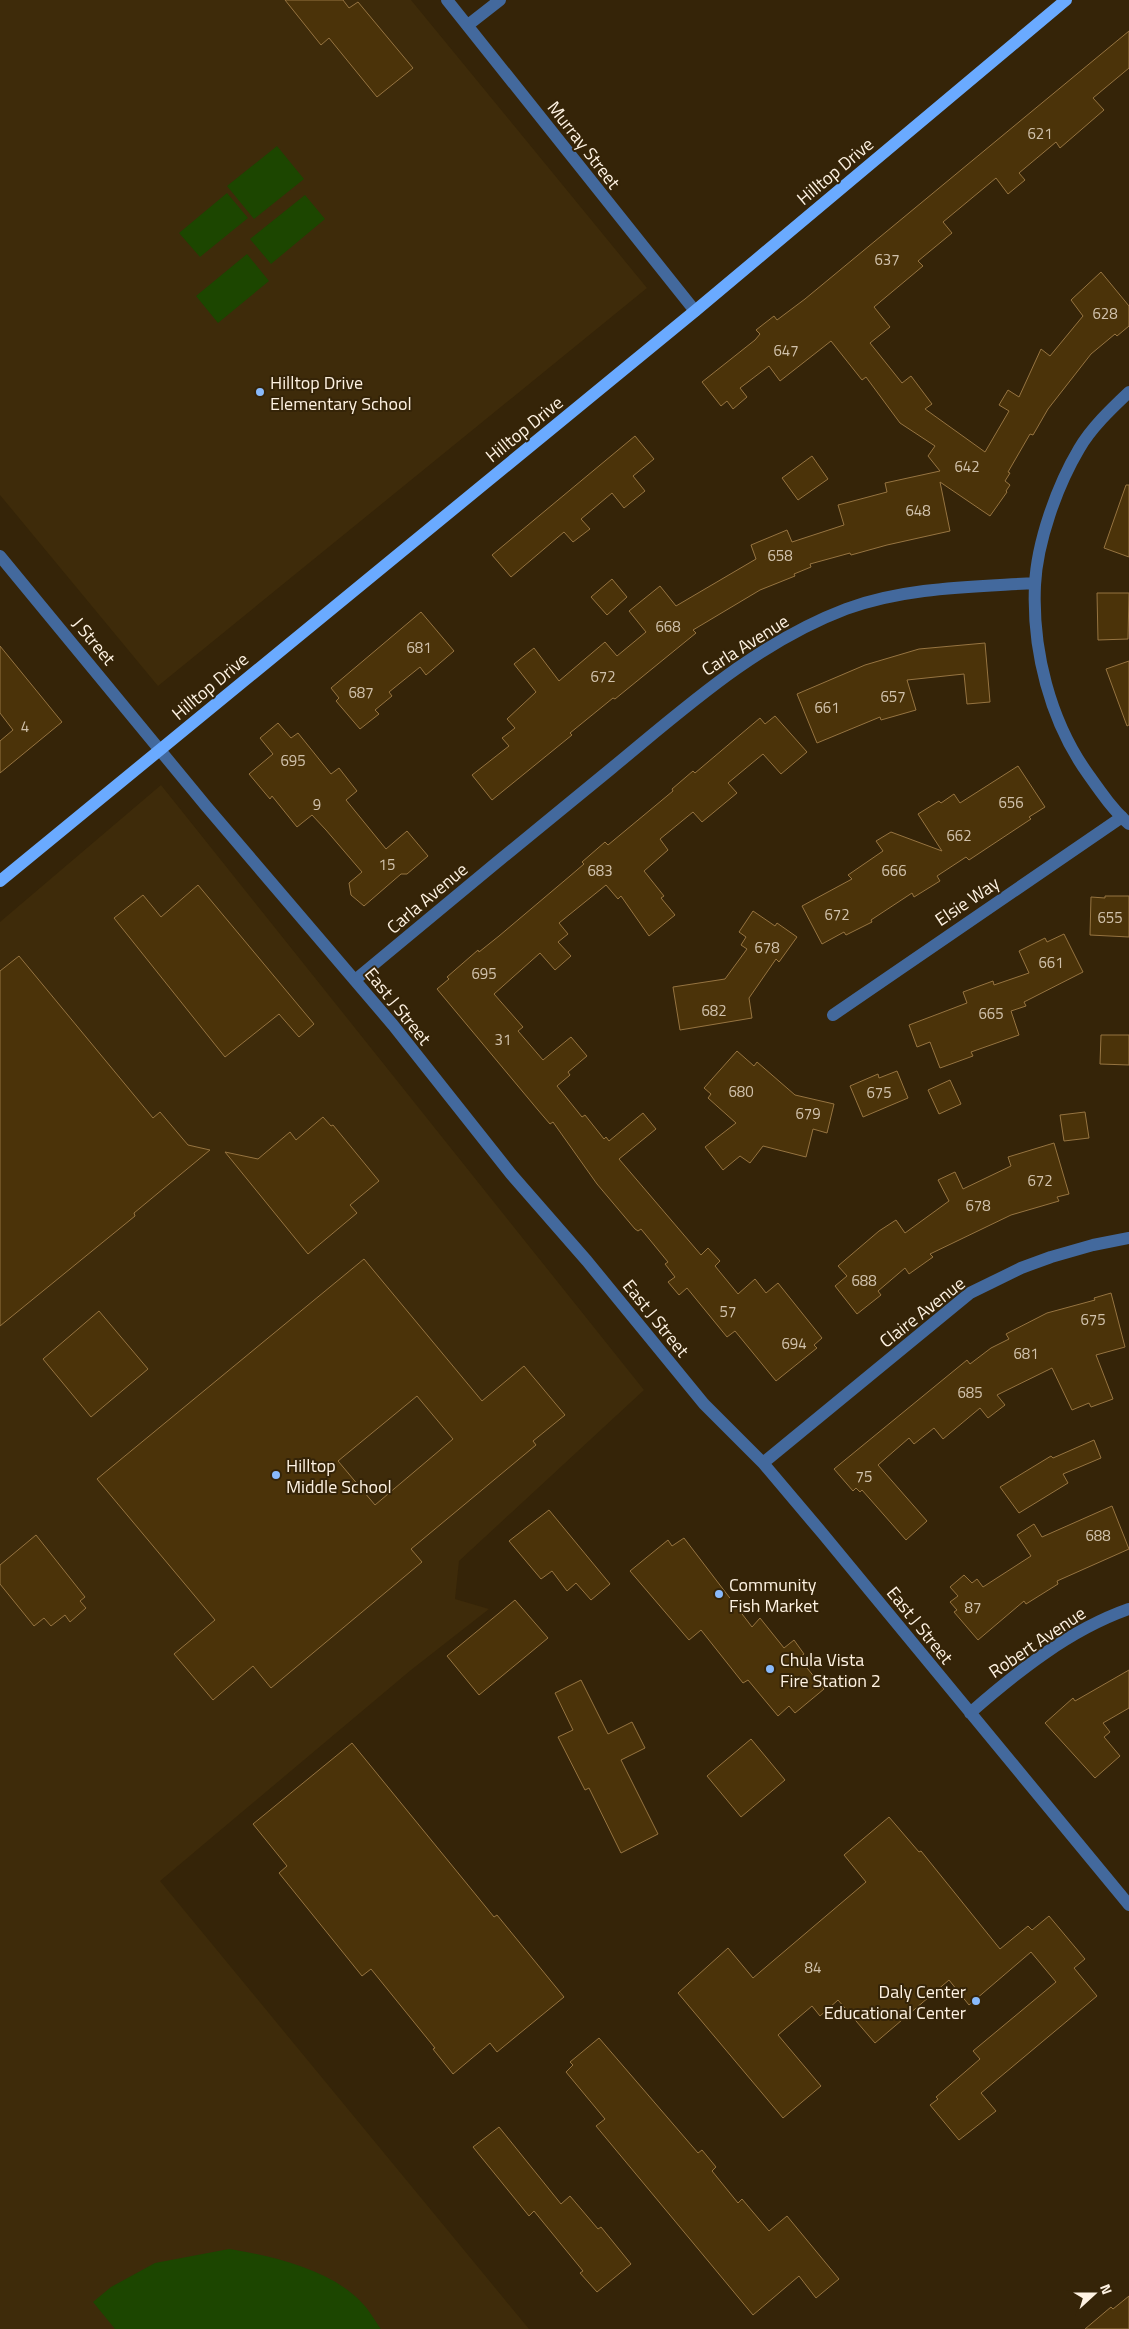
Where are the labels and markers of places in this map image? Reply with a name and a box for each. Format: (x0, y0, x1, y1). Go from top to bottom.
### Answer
place label: Hilltop Drive Elementary School (270, 369, 412, 417)
marker: Hilltop Drive Elementary School (254, 386, 266, 398)
place label: Hilltop Middle School (286, 1452, 392, 1500)
marker: Hilltop Middle School (270, 1469, 282, 1481)
place label: Community Fish Market (729, 1571, 819, 1619)
marker: Community Fish Market (713, 1588, 725, 1600)
place label: Chula Vista Fire Station 2 (780, 1646, 881, 1694)
marker: Chula Vista Fire Station 2 (764, 1663, 776, 1675)
place label: Daly Center Educational Center (824, 1978, 966, 2026)
marker: Daly Center Educational Center (970, 1995, 982, 2007)

